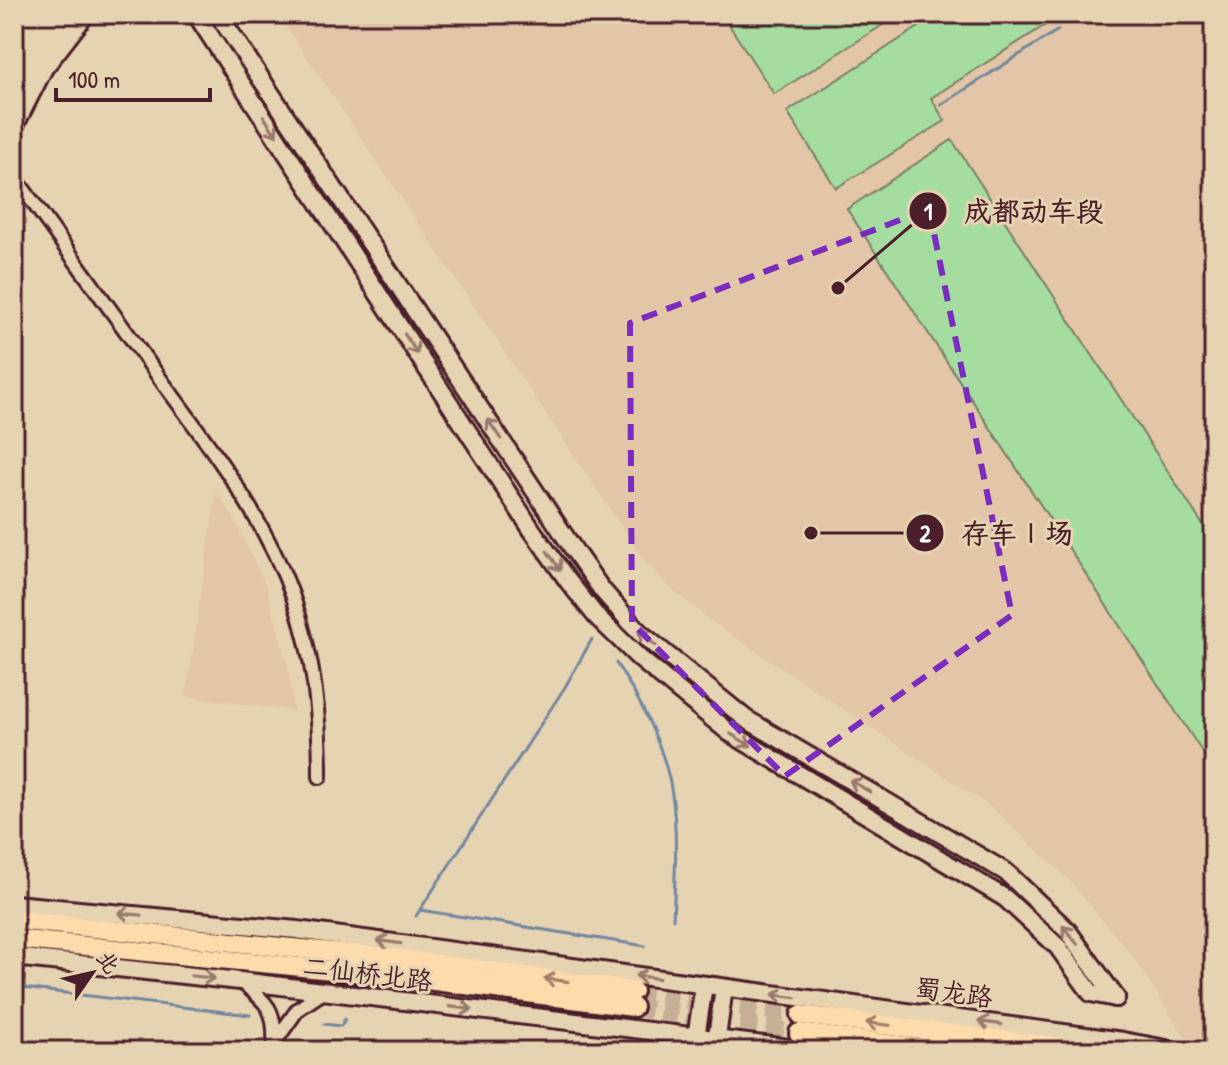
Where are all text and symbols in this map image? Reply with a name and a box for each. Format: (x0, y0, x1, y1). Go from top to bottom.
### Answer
scale bar (56, 52, 210, 102)
text: 100 m (68, 63, 120, 95)
one-way arrow (262, 114, 278, 137)
callout: 成都动车段 (908, 185, 1120, 237)
text: 成都动车段 (964, 192, 1104, 230)
text: 1 (924, 195, 933, 227)
one-way arrow (404, 332, 420, 355)
one-way arrow (485, 418, 502, 440)
callout: 存车Ⅰ场 (905, 507, 1089, 559)
text: 存车Ⅰ场 (961, 514, 1073, 552)
text: 2 (919, 517, 931, 549)
one-way arrow (546, 550, 562, 572)
one-way arrow (637, 629, 657, 647)
one-way arrow (729, 732, 752, 748)
one-way arrow (849, 777, 872, 793)
one-way arrow (117, 907, 144, 922)
one-way arrow (1061, 925, 1079, 946)
north arrow (52, 933, 132, 1013)
one-way arrow (377, 934, 402, 949)
text: 北 (90, 944, 127, 979)
street label: 二仙桥北路 (301, 948, 435, 998)
one-way arrow (634, 969, 660, 984)
street label: 蜀龙路 (913, 969, 995, 1015)
one-way arrow (189, 970, 216, 985)
one-way arrow (543, 972, 569, 987)
one-way arrow (772, 988, 798, 1003)
one-way arrow (447, 1001, 474, 1016)
one-way arrow (978, 1015, 1003, 1030)
one-way arrow (865, 1017, 891, 1032)

